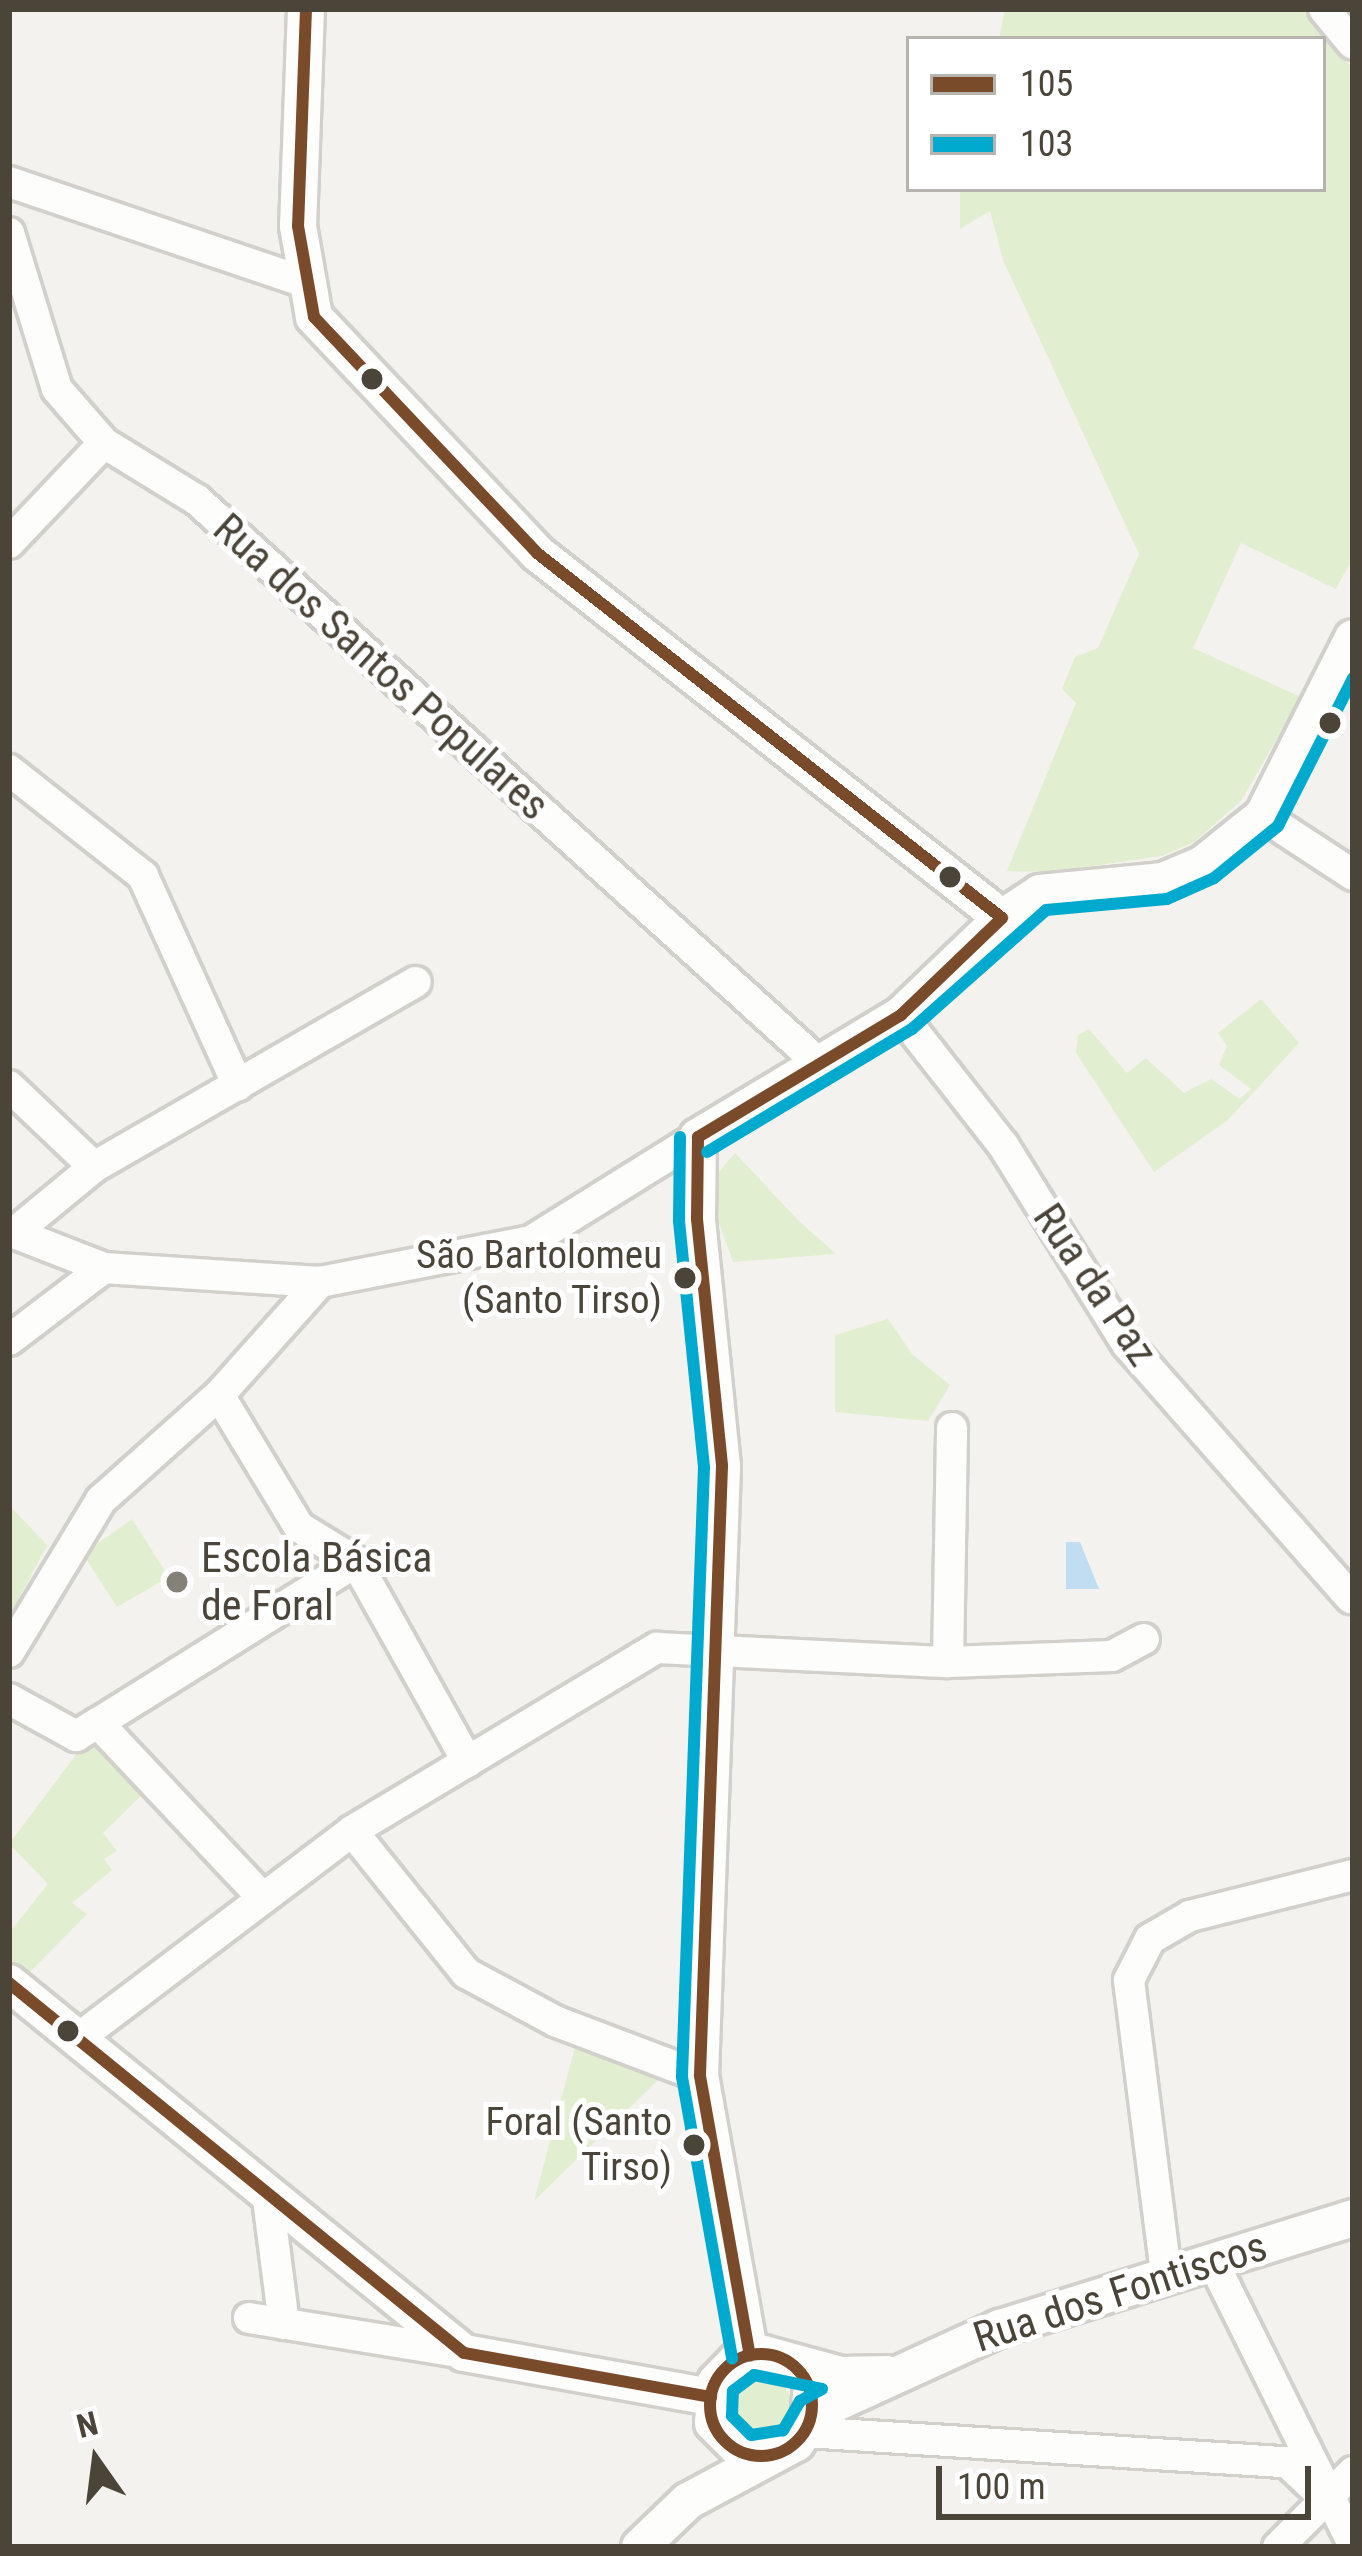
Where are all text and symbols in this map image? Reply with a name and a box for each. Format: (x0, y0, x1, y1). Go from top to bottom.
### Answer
legend (906, 36, 1326, 192)
text: 105 (1020, 63, 1073, 105)
text: 103 (1020, 123, 1073, 165)
unlabelled marker (361, 368, 383, 390)
street label: Rua dos Santos Populares (203, 503, 559, 831)
unlabelled marker (1319, 712, 1341, 734)
unlabelled marker (939, 866, 961, 888)
street label: Rua da Paz (1023, 1194, 1167, 1376)
place label: São Bartolomeu (Santo Tirso) (416, 1233, 662, 1324)
marker: São Bartolomeu (Santo Tirso) (674, 1267, 696, 1289)
place label: Escola Básica de Foral (201, 1533, 432, 1632)
marker: Escola Básica de Foral (164, 1569, 190, 1595)
unlabelled marker (57, 2020, 79, 2042)
place label: Foral (Santo Tirso) (486, 2100, 672, 2191)
marker: Foral (Santo Tirso) (683, 2134, 705, 2156)
street label: Rua dos Fontiscos (967, 2221, 1273, 2363)
north arrow (36, 2400, 156, 2520)
text: N (73, 2403, 102, 2446)
scale bar (942, 2442, 1317, 2516)
text: 100 m (957, 2466, 1046, 2508)

